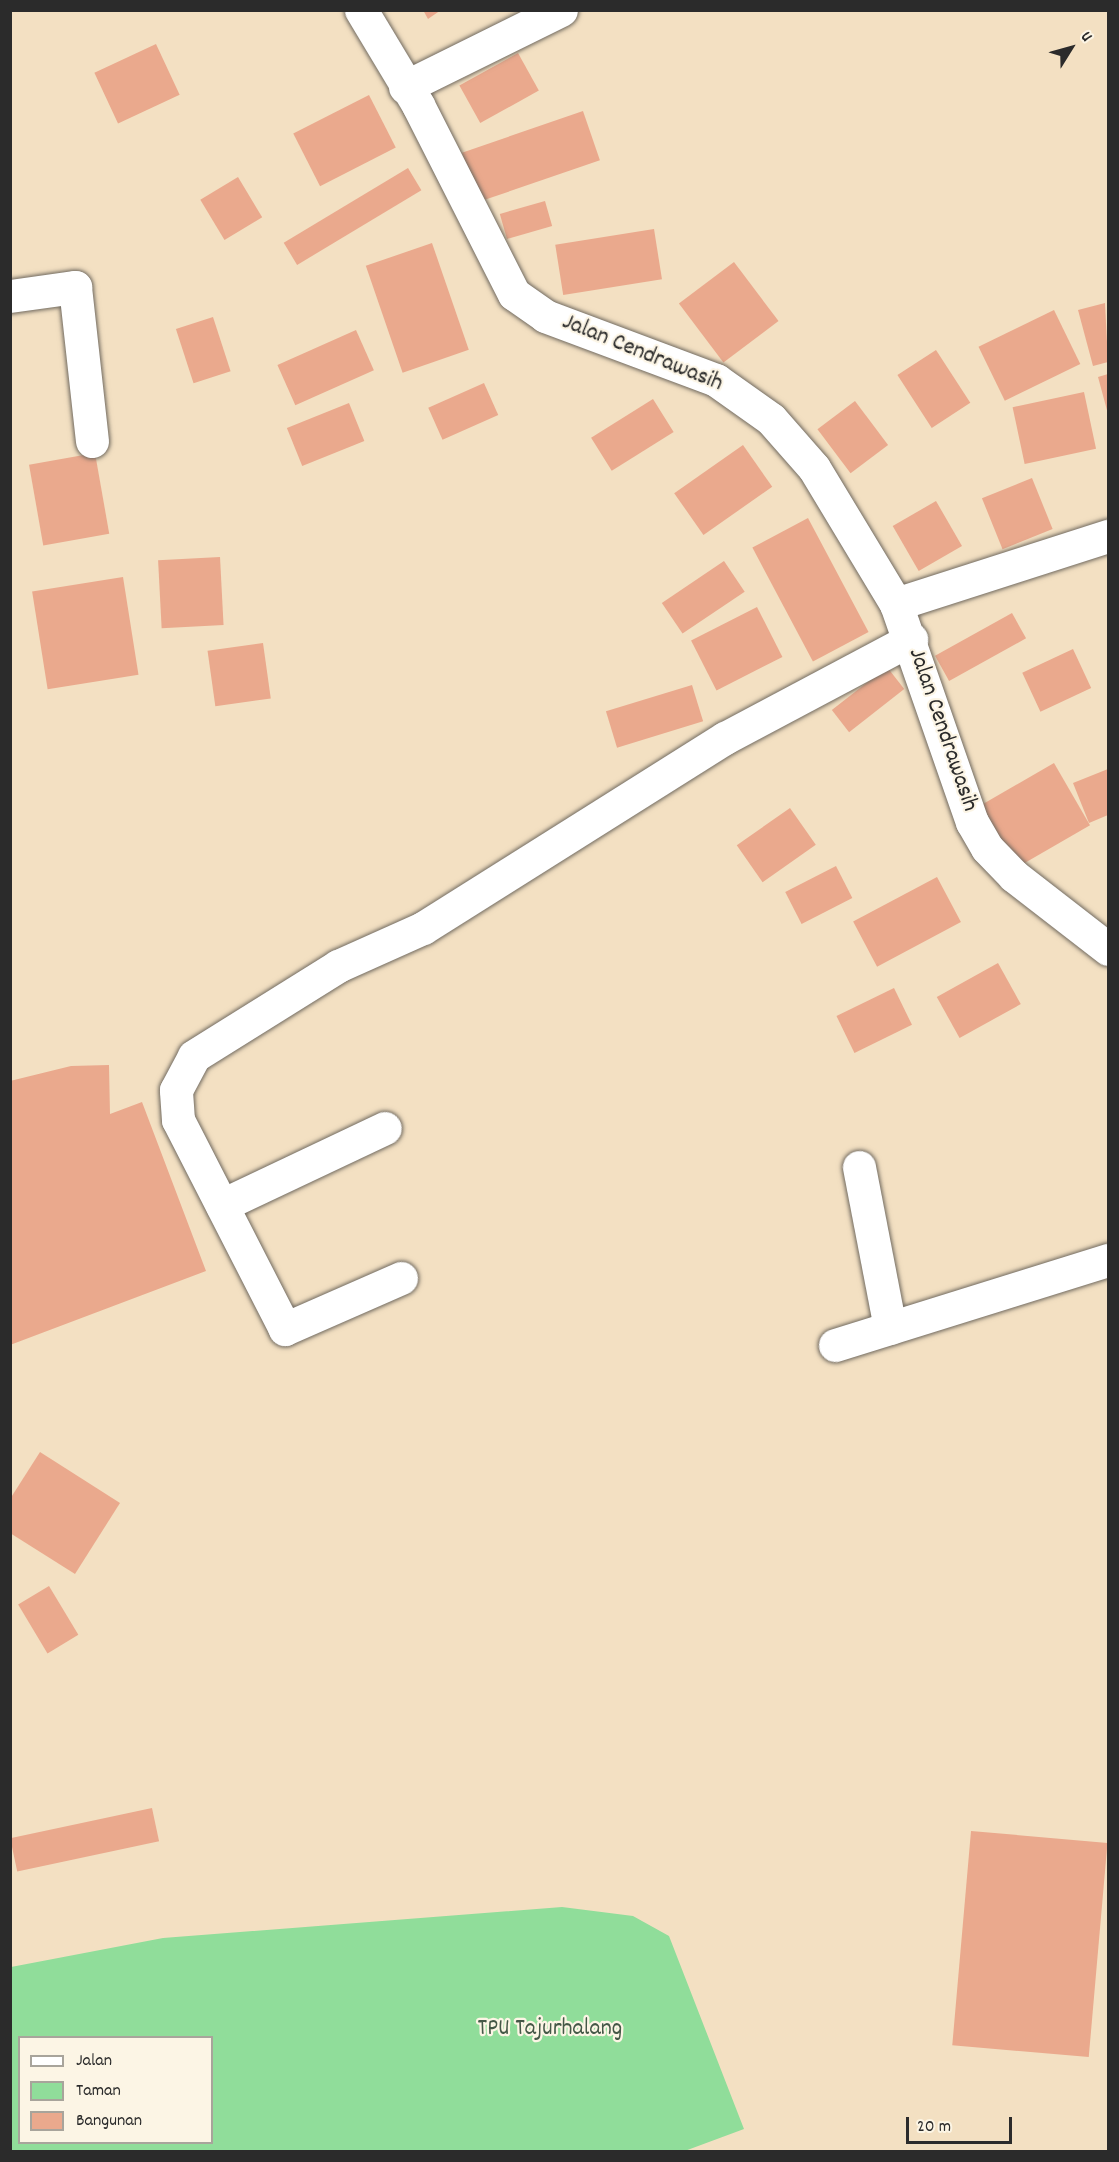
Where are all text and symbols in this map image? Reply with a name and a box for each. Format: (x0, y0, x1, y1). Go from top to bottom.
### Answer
north arrow (1041, 18, 1101, 78)
text: U (1074, 27, 1097, 47)
street label: Jalan Cendrawasih (557, 309, 727, 399)
street label: Jalan Cendrawasih (901, 645, 983, 815)
park label: TPU Tajurhalang (478, 2016, 622, 2044)
legend (18, 2036, 213, 2144)
text: Jalan (76, 2049, 112, 2074)
text: Taman (76, 2079, 121, 2104)
scale bar (909, 2105, 1016, 2143)
text: Bangunan (76, 2109, 142, 2134)
text: 20 m (917, 2115, 951, 2140)

